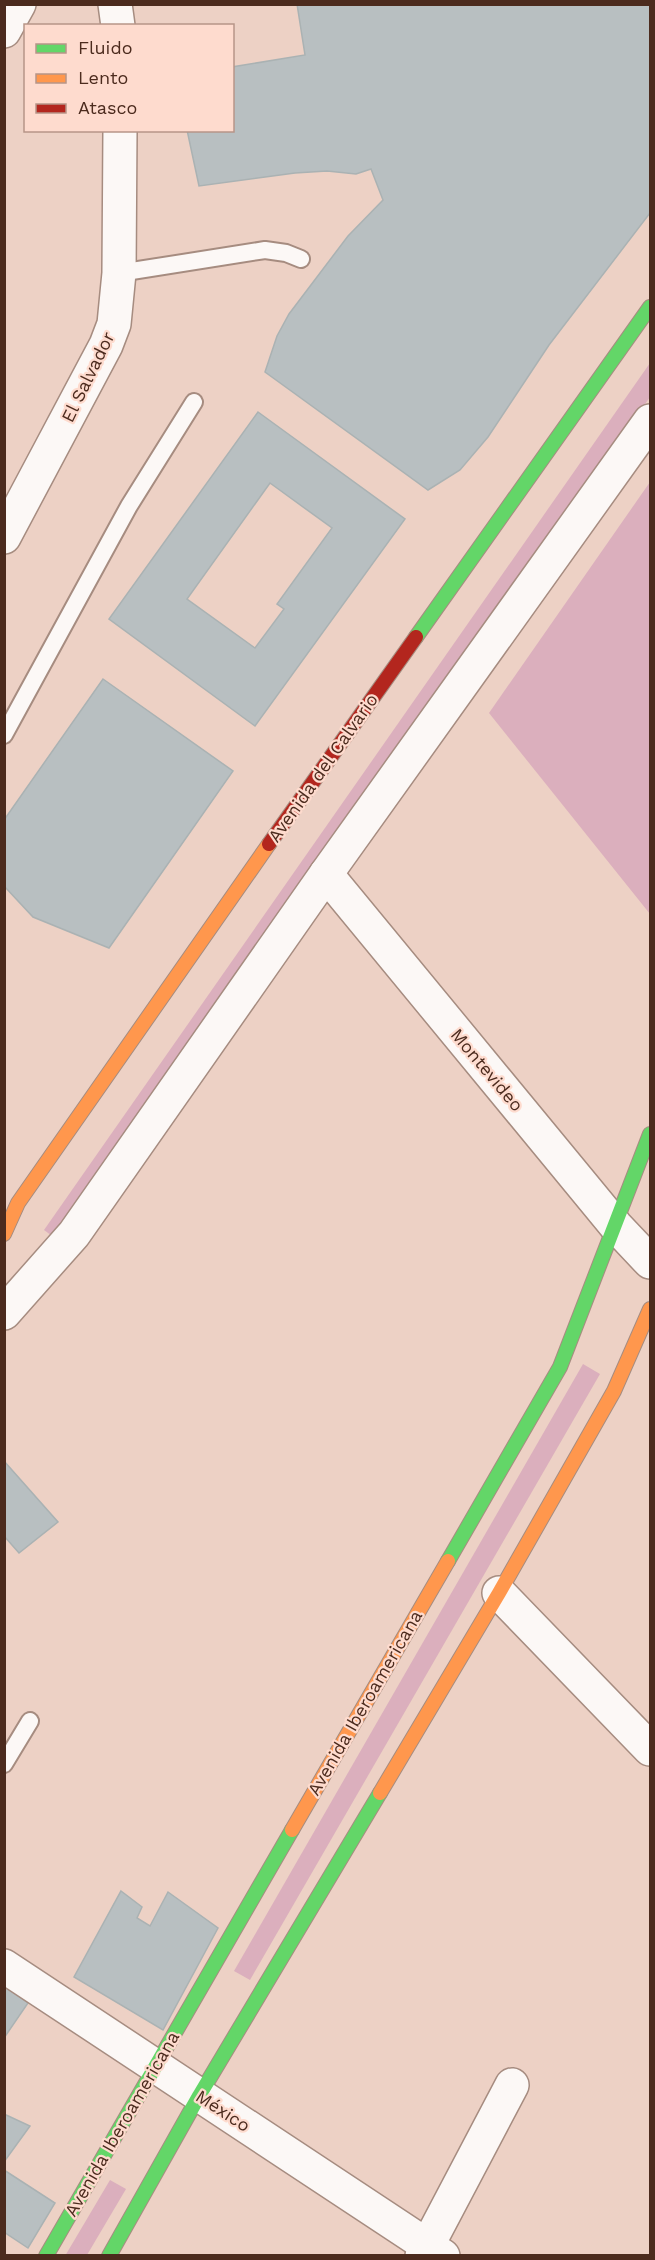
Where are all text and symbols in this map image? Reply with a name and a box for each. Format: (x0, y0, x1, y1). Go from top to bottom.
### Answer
legend (24, 24, 234, 132)
text: Fluido (78, 37, 132, 58)
text: Lento (78, 67, 128, 88)
text: Atasco (78, 97, 137, 118)
street label: El Salvador (57, 328, 118, 425)
street label: Avenida del Calvario (263, 689, 382, 846)
street label: Montevideo (447, 1024, 528, 1115)
street label: Avenida Iberoamericana (303, 1606, 426, 1799)
street label: Avenida Iberoamericana (60, 2027, 183, 2220)
street label: México (192, 2085, 254, 2136)

